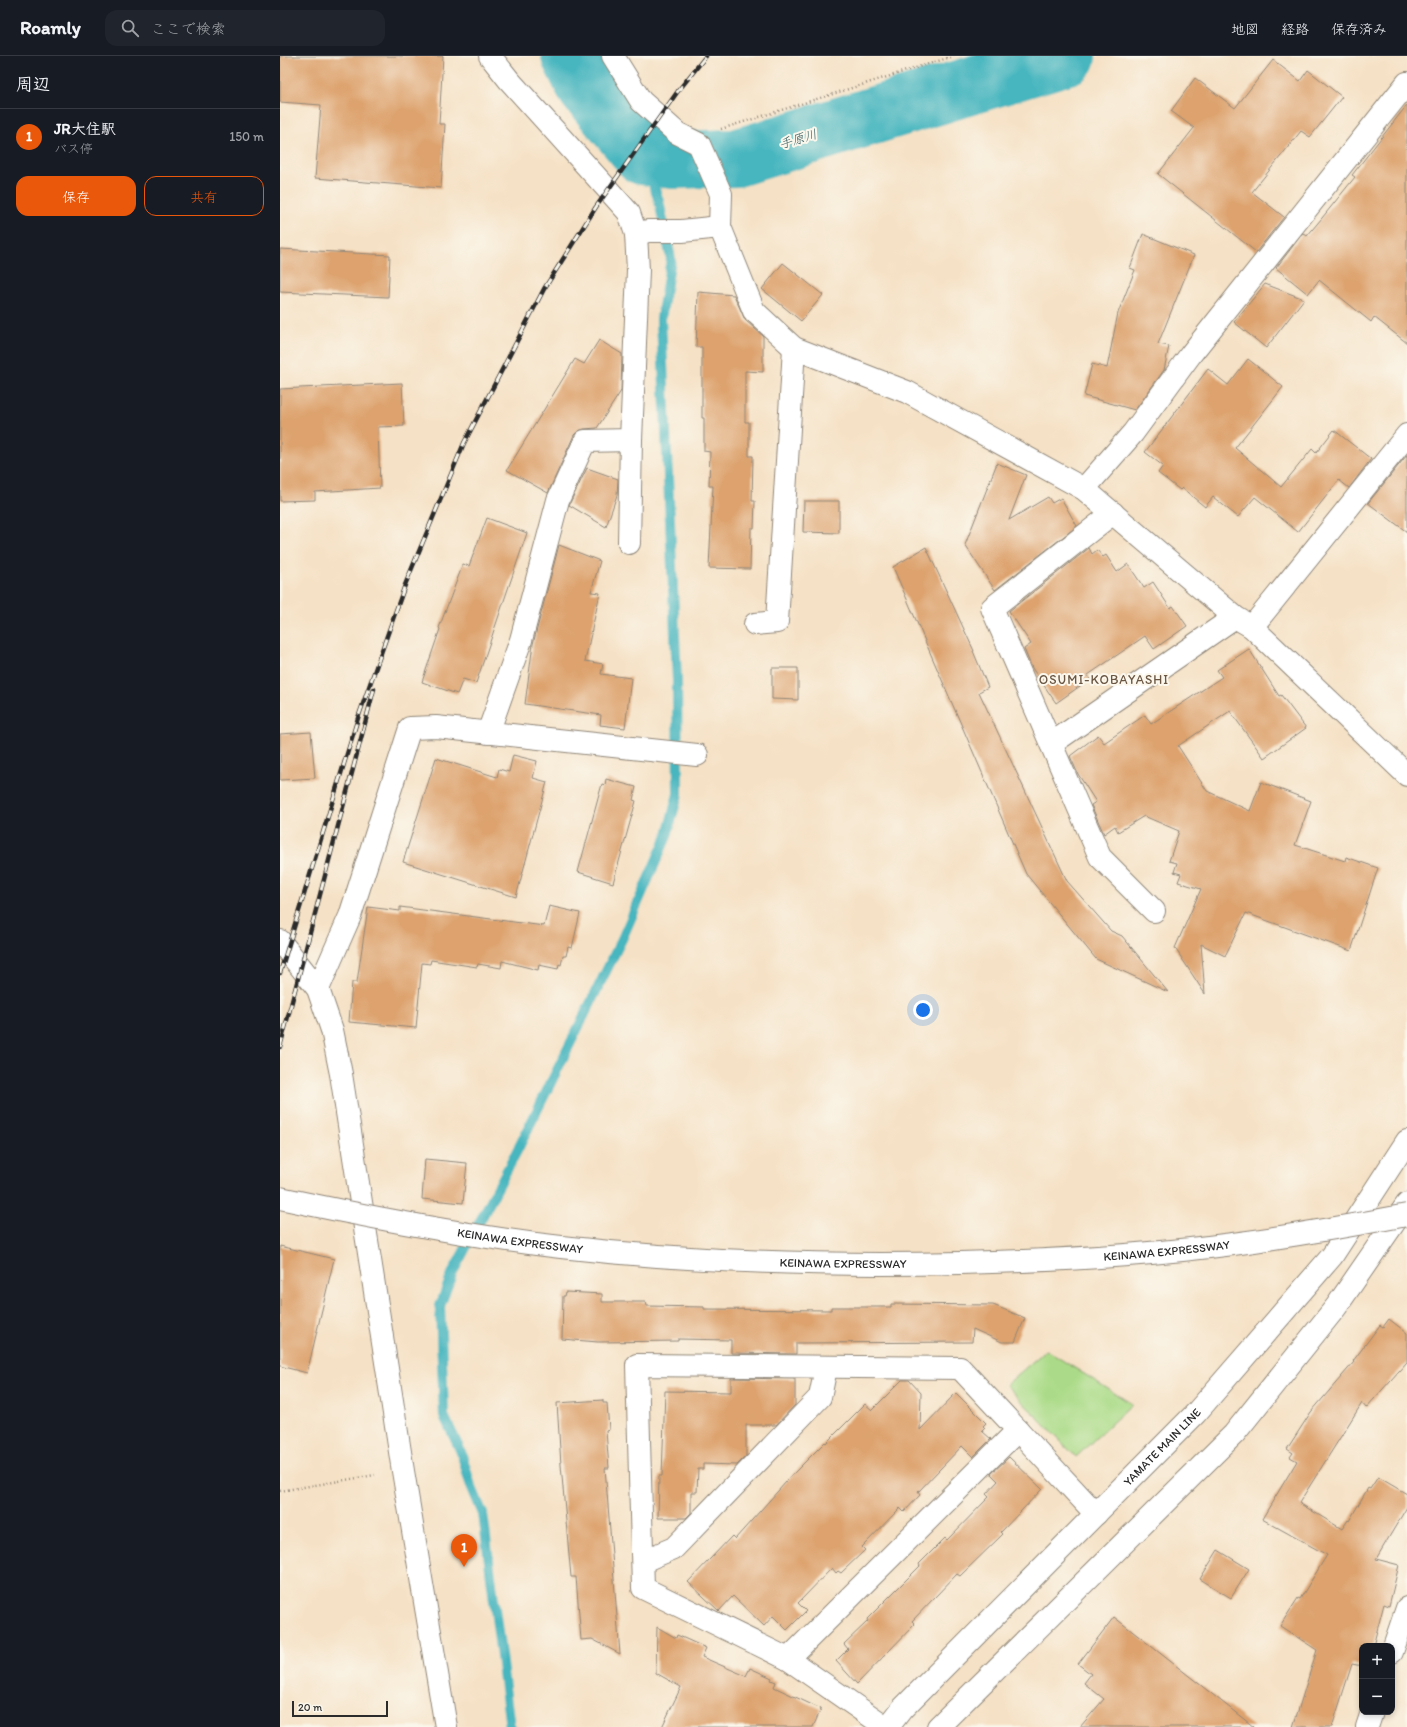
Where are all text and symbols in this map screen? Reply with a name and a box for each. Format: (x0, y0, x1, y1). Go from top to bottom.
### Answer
search box (105, 10, 385, 46)
text: Roamly (20, 16, 81, 39)
icon: search (119, 17, 141, 39)
text: ここで検索 (151, 20, 226, 38)
text: 地図 (1231, 21, 1259, 38)
text: 経路 (1281, 21, 1309, 38)
text: 保存済み (1331, 21, 1387, 38)
text: 周辺 (16, 74, 50, 94)
text: JR大住駅 (54, 120, 116, 138)
water label: 手原川 (777, 126, 819, 152)
text: 1 (26, 129, 32, 144)
text: 150 m (229, 129, 264, 144)
text: バス停 (54, 141, 93, 156)
button: 保存 (16, 176, 136, 216)
button: 共有 (144, 176, 264, 216)
district label: OSUMI-KOBAYASHI (1039, 672, 1169, 687)
your location (913, 1000, 933, 1020)
street label: KEINAWA EXPRESSWAY (456, 1225, 584, 1256)
street label: KEINAWA EXPRESSWAY (1103, 1237, 1231, 1264)
street label: KEINAWA EXPRESSWAY (779, 1255, 907, 1271)
street label: YAMATE MAIN LINE (1121, 1405, 1204, 1489)
pin: 1 (451, 1534, 477, 1567)
map controls (1359, 1643, 1395, 1715)
button: + (1359, 1643, 1395, 1679)
button: − (1359, 1679, 1395, 1715)
scale bar (292, 1699, 388, 1718)
text: 20 m (298, 1701, 322, 1714)

